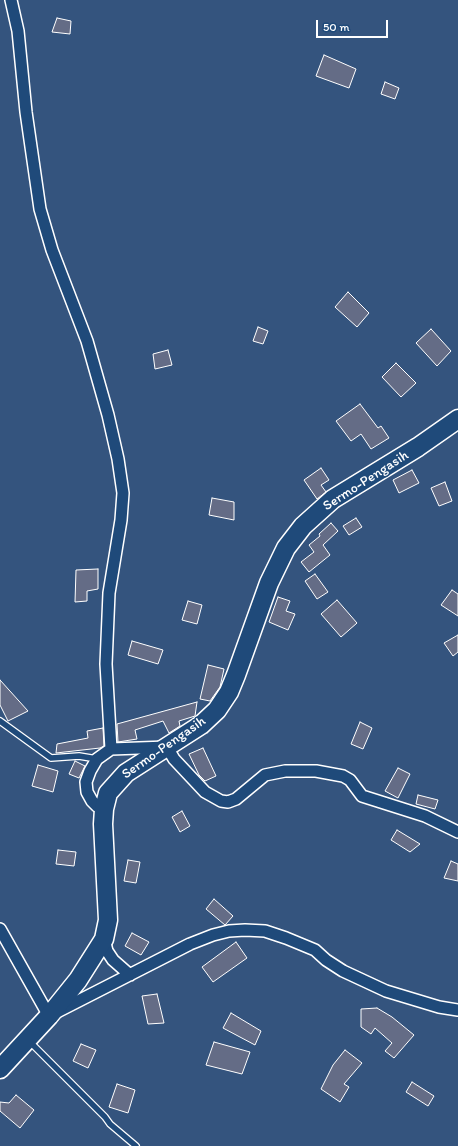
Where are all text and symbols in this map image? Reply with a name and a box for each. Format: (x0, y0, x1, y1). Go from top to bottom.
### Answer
scale bar (318, 12, 390, 38)
text: 50 m (323, 20, 349, 34)
street label: Sermo-Pengasih (320, 447, 412, 515)
street label: Sermo-Pengasih (119, 713, 209, 783)

